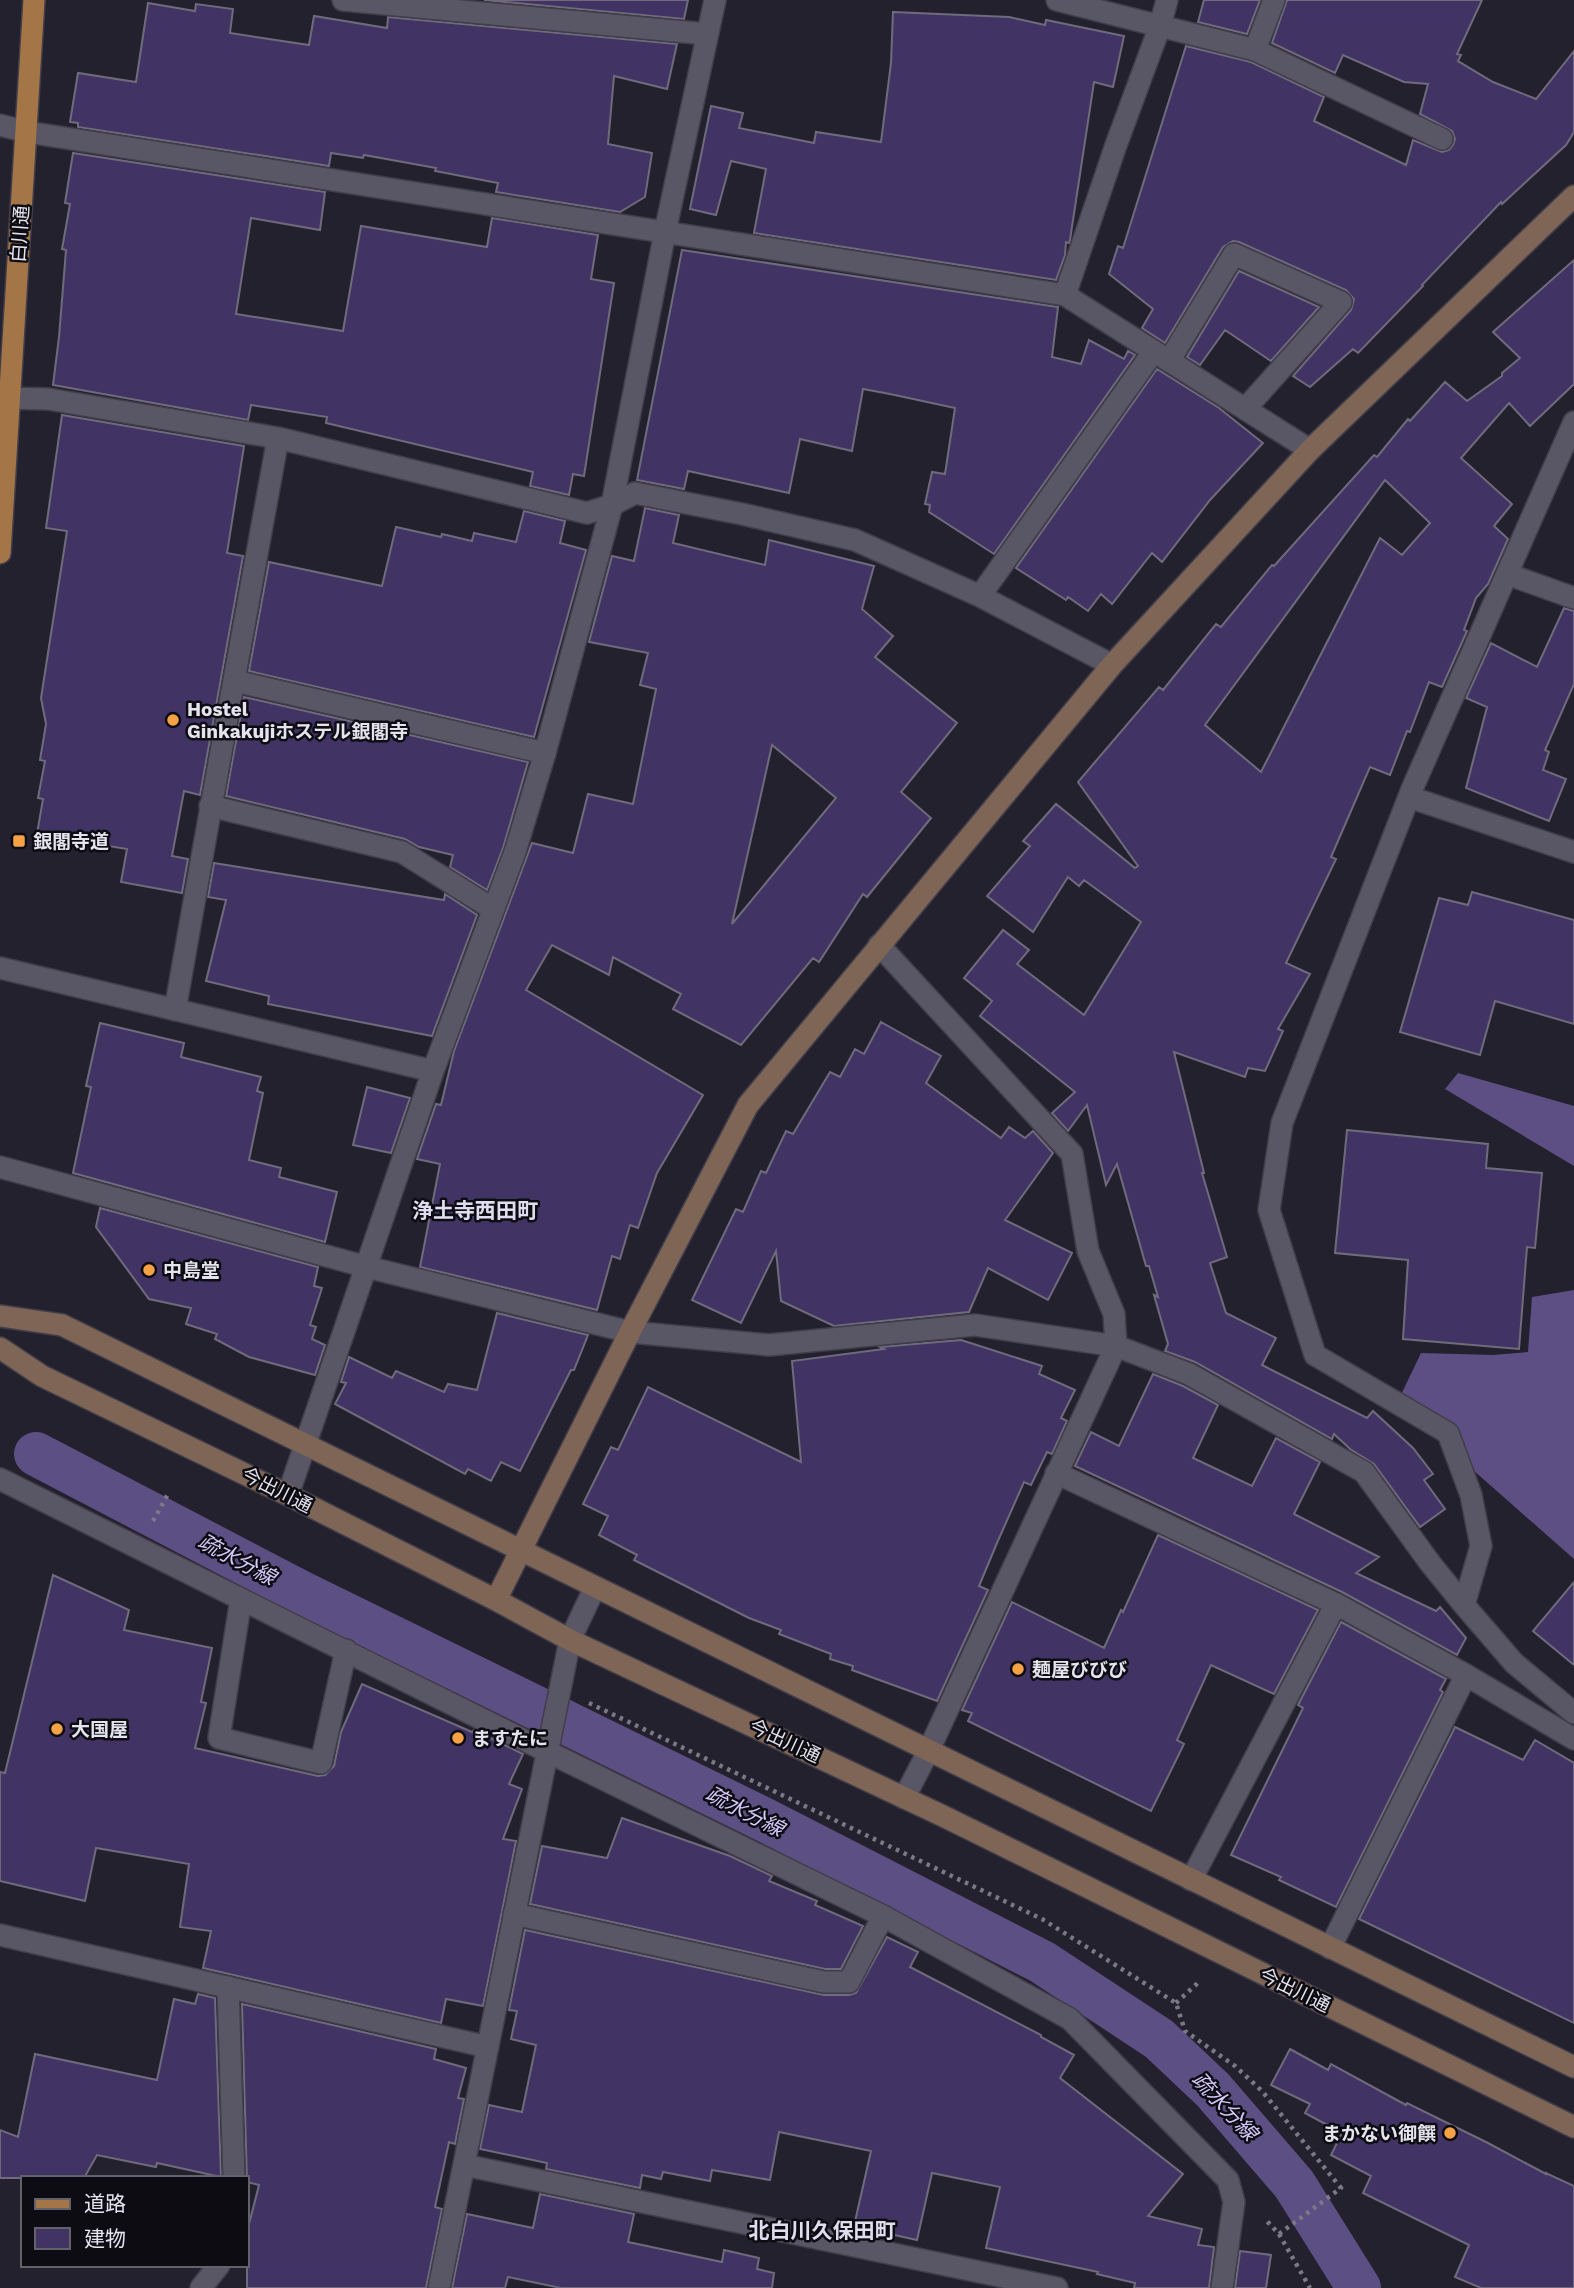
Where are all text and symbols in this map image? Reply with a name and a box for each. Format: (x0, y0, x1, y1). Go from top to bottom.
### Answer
street label: 白川通 (7, 205, 33, 263)
place label: Hostel Ginkakujiホステル銀閣寺 (187, 698, 408, 743)
marker: Hostel Ginkakujiホステル銀閣寺 (165, 712, 181, 728)
place label: 銀閣寺道 (33, 830, 109, 853)
marker: 銀閣寺道 (11, 833, 27, 849)
district label: 浄土寺西田町 (412, 1198, 538, 1223)
place label: 中島堂 (163, 1259, 220, 1282)
marker: 中島堂 (141, 1262, 157, 1278)
street label: 今出川通 (238, 1462, 316, 1518)
water label: 疏水分線 (194, 1528, 283, 1591)
place label: 麺屋びびび (1032, 1658, 1127, 1681)
marker: 麺屋びびび (1010, 1661, 1026, 1677)
street label: 今出川通 (746, 1715, 824, 1767)
place label: 大国屋 (71, 1718, 128, 1741)
marker: 大国屋 (49, 1721, 65, 1737)
place label: ますたに (472, 1727, 548, 1750)
marker: ますたに (450, 1730, 466, 1746)
water label: 疏水分線 (702, 1781, 791, 1843)
street label: 今出川通 (1256, 1963, 1334, 2017)
water label: 疏水分線 (1187, 2067, 1265, 2147)
place label: まかない御饌 (1322, 2122, 1436, 2145)
marker: まかない御饌 (1442, 2125, 1458, 2141)
legend (21, 2176, 248, 2267)
text: 道路 (84, 2191, 126, 2216)
district label: 北白川久保田町 (749, 2218, 896, 2243)
text: 建物 (84, 2226, 126, 2251)

